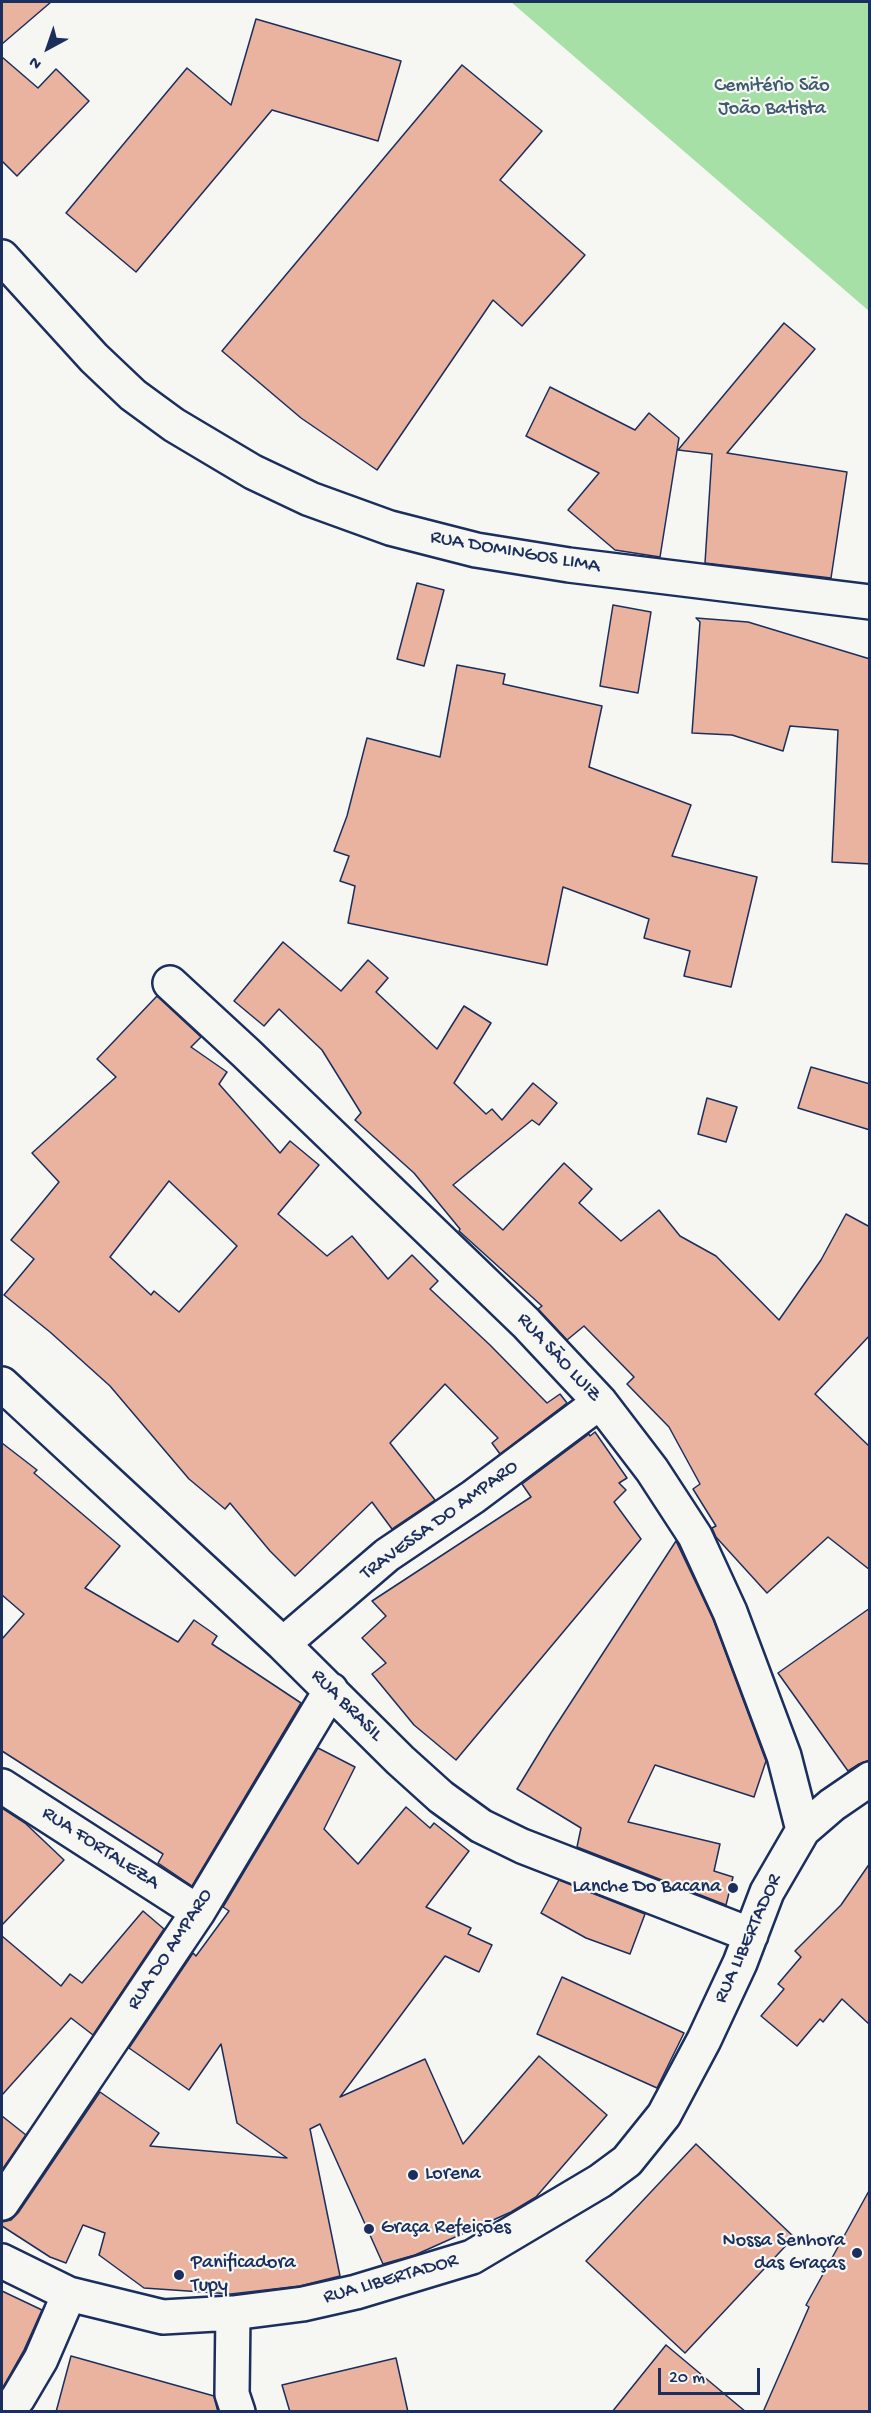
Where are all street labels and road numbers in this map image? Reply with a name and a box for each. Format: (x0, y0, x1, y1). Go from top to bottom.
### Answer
street label: RUA DOMINGOS LIMA (428, 526, 602, 580)
street label: RUA SÃO LUIZ (511, 1308, 605, 1408)
street label: TRAVESSA DO AMPARO (356, 1456, 524, 1586)
street label: RUA BRASIL (305, 1665, 387, 1747)
street label: RUA FORTALEZA (37, 1802, 163, 1896)
street label: RUA LIBERTADOR (710, 1871, 788, 2007)
street label: RUA DO AMPARO (123, 1885, 219, 2015)
street label: RUA LIBERTADOR (321, 2249, 461, 2311)

